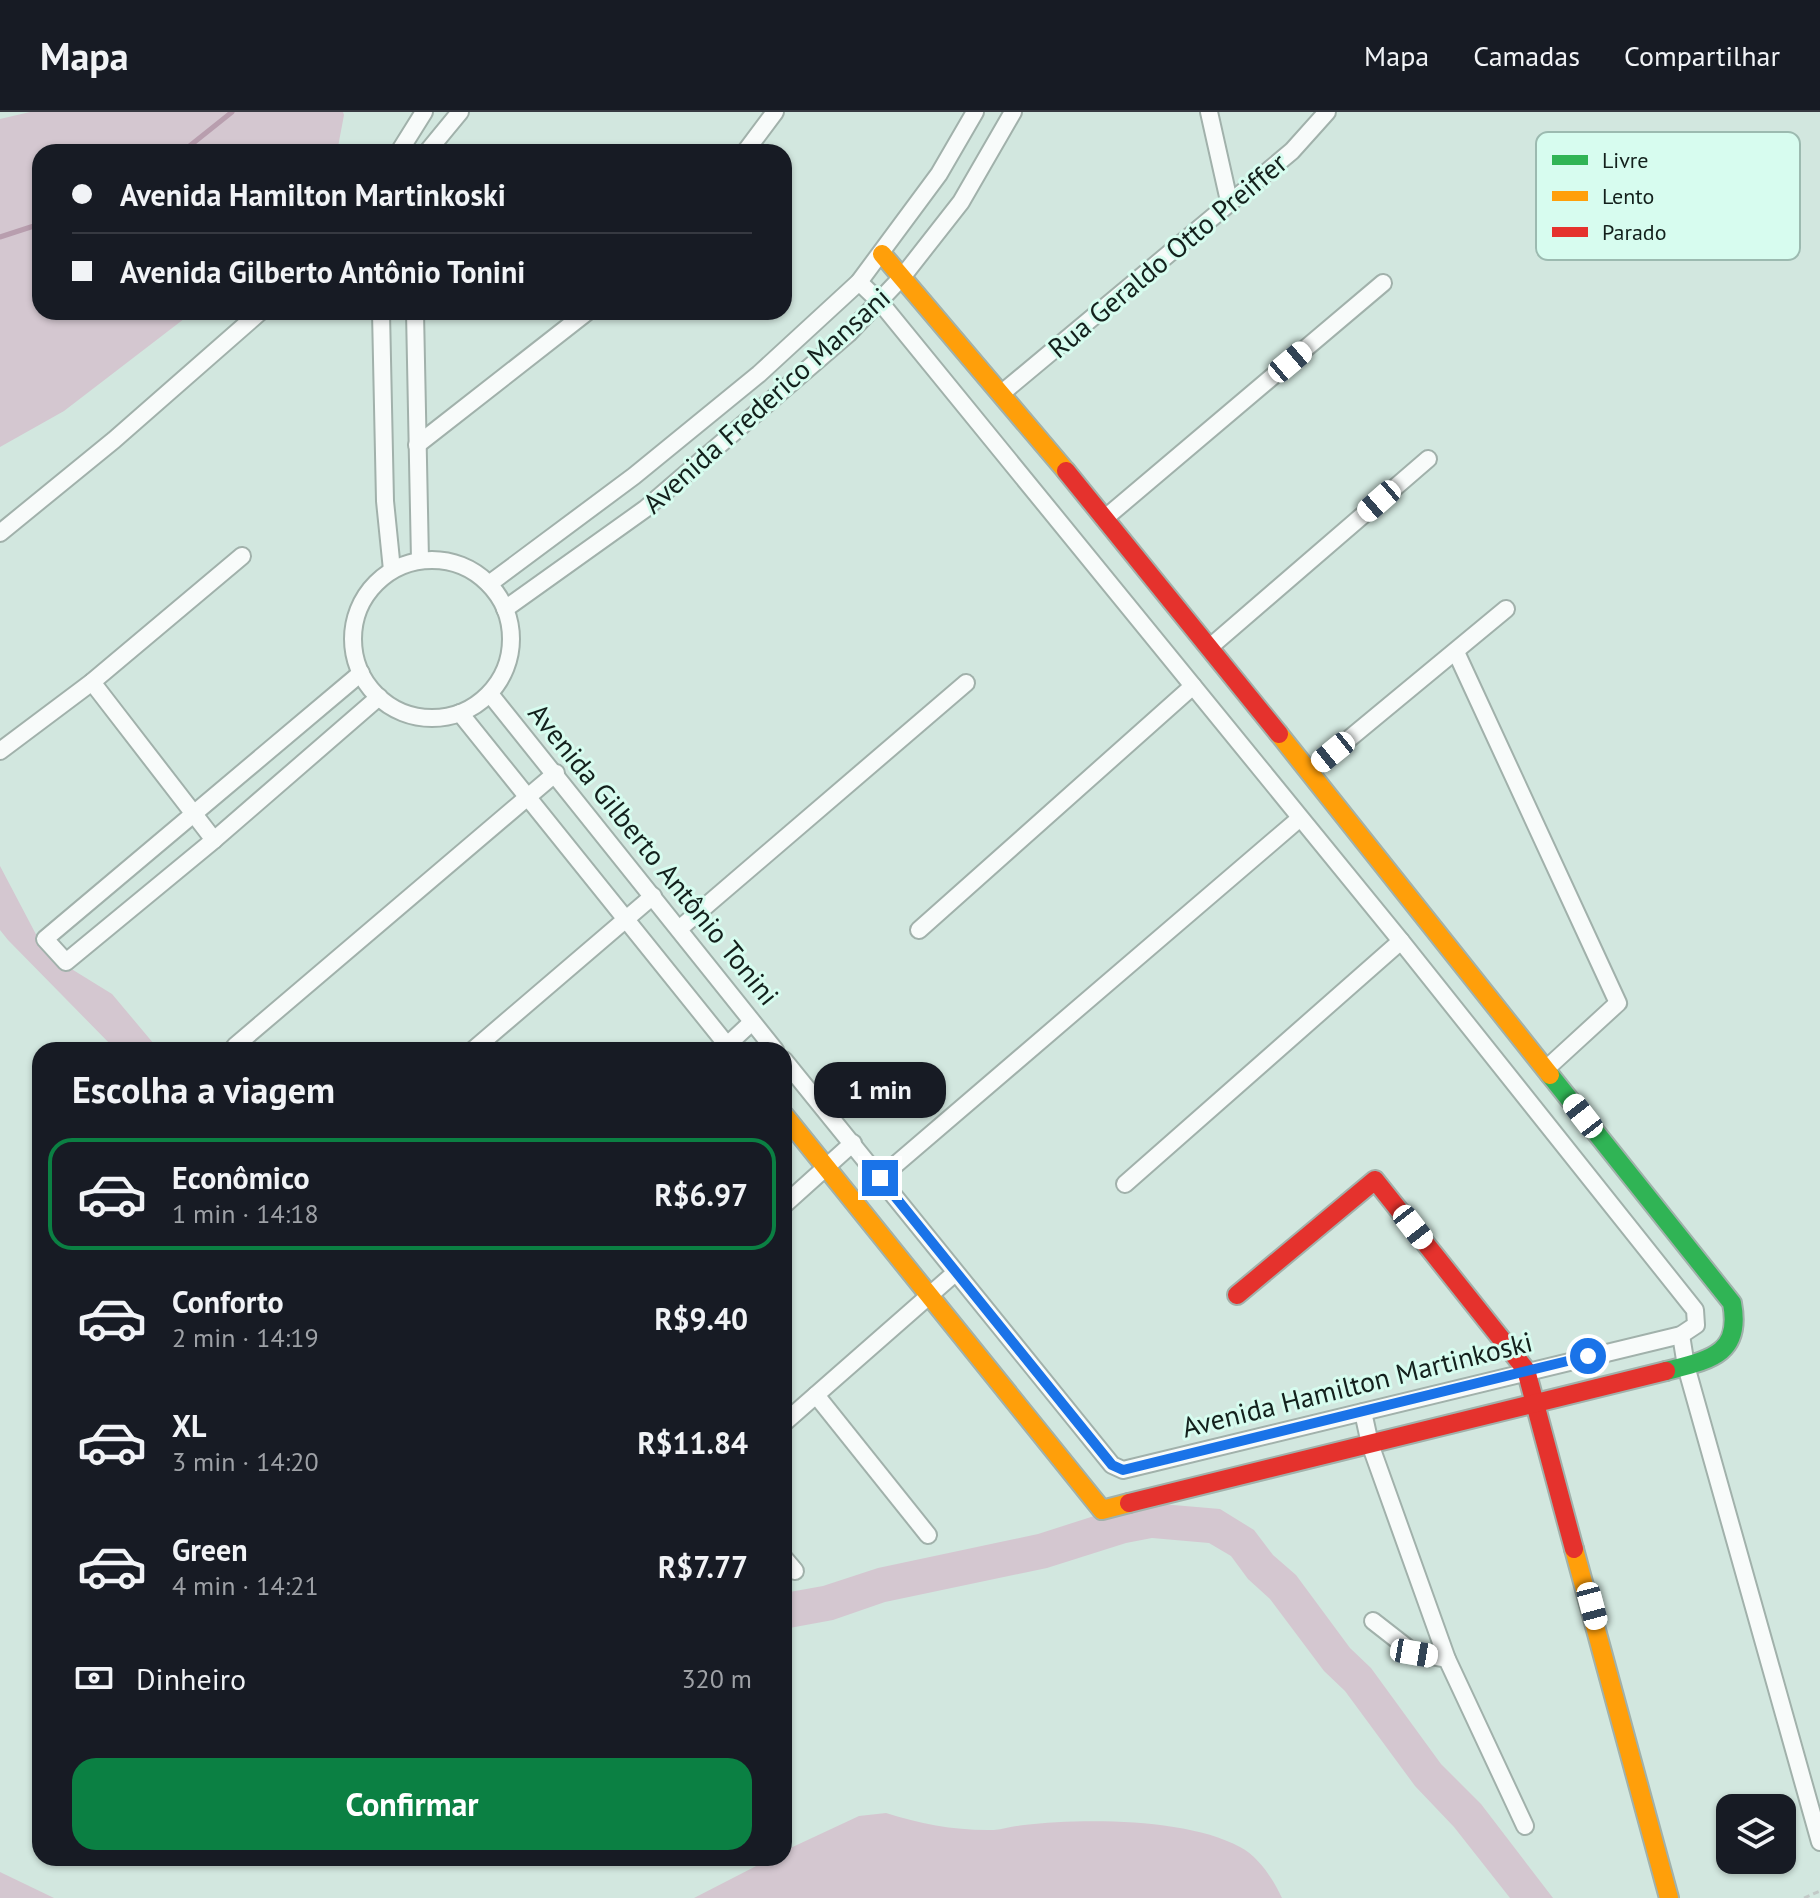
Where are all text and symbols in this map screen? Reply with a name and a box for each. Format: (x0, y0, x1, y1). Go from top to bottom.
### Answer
text: Mapa (40, 31, 129, 80)
text: Mapa (1364, 37, 1429, 74)
text: Camadas (1473, 37, 1580, 74)
text: Compartilhar (1624, 37, 1780, 74)
legend (1536, 132, 1800, 260)
street label: Rua Geraldo Otto Preiffer (1040, 144, 1294, 366)
text: Livre (1602, 146, 1649, 174)
text: Avenida Hamilton Martinkoski (120, 175, 506, 214)
text: Lento (1602, 182, 1654, 210)
text: Parado (1602, 218, 1666, 246)
text: Avenida Gilberto Antônio Tonini (120, 252, 525, 291)
street label: Avenida Frederico Mansani (634, 279, 898, 521)
car (1264, 337, 1316, 387)
car (1353, 476, 1405, 526)
street label: Avenida Gilberto Antônio Tonini (521, 695, 787, 1013)
car (1307, 728, 1359, 776)
callout: 1 min (814, 1062, 946, 1118)
text: Escolha a viagem (72, 1066, 335, 1113)
text: 1 min (848, 1073, 912, 1106)
car (1559, 1090, 1607, 1142)
icon: car (76, 1158, 148, 1230)
text: Econômico (172, 1158, 310, 1197)
route end (862, 1160, 898, 1196)
text: R$6.97 (655, 1175, 748, 1214)
text: 1 min · 14:18 (172, 1197, 319, 1230)
car (1389, 1201, 1437, 1253)
icon: car (76, 1282, 148, 1354)
text: Conforto (172, 1282, 284, 1321)
text: R$9.40 (655, 1299, 748, 1338)
text: 2 min · 14:19 (172, 1321, 319, 1354)
street label: Avenida Hamilton Martinkoski (1178, 1323, 1536, 1445)
route start (1570, 1338, 1606, 1374)
icon: car (76, 1406, 148, 1478)
text: XL (172, 1406, 206, 1445)
text: R$11.84 (638, 1423, 748, 1462)
text: 3 min · 14:20 (172, 1445, 319, 1478)
icon: car (76, 1530, 148, 1602)
text: Green (172, 1530, 247, 1569)
text: R$7.77 (658, 1547, 748, 1586)
text: 4 min · 14:21 (172, 1569, 319, 1602)
car (1574, 1580, 1610, 1632)
car (1388, 1637, 1440, 1669)
icon: cash (72, 1656, 116, 1700)
text: Dinheiro (136, 1659, 246, 1698)
text: 320 m (681, 1662, 752, 1695)
button: Confirmar (72, 1758, 752, 1850)
map controls (1716, 1794, 1796, 1874)
button: layers (1716, 1794, 1796, 1874)

